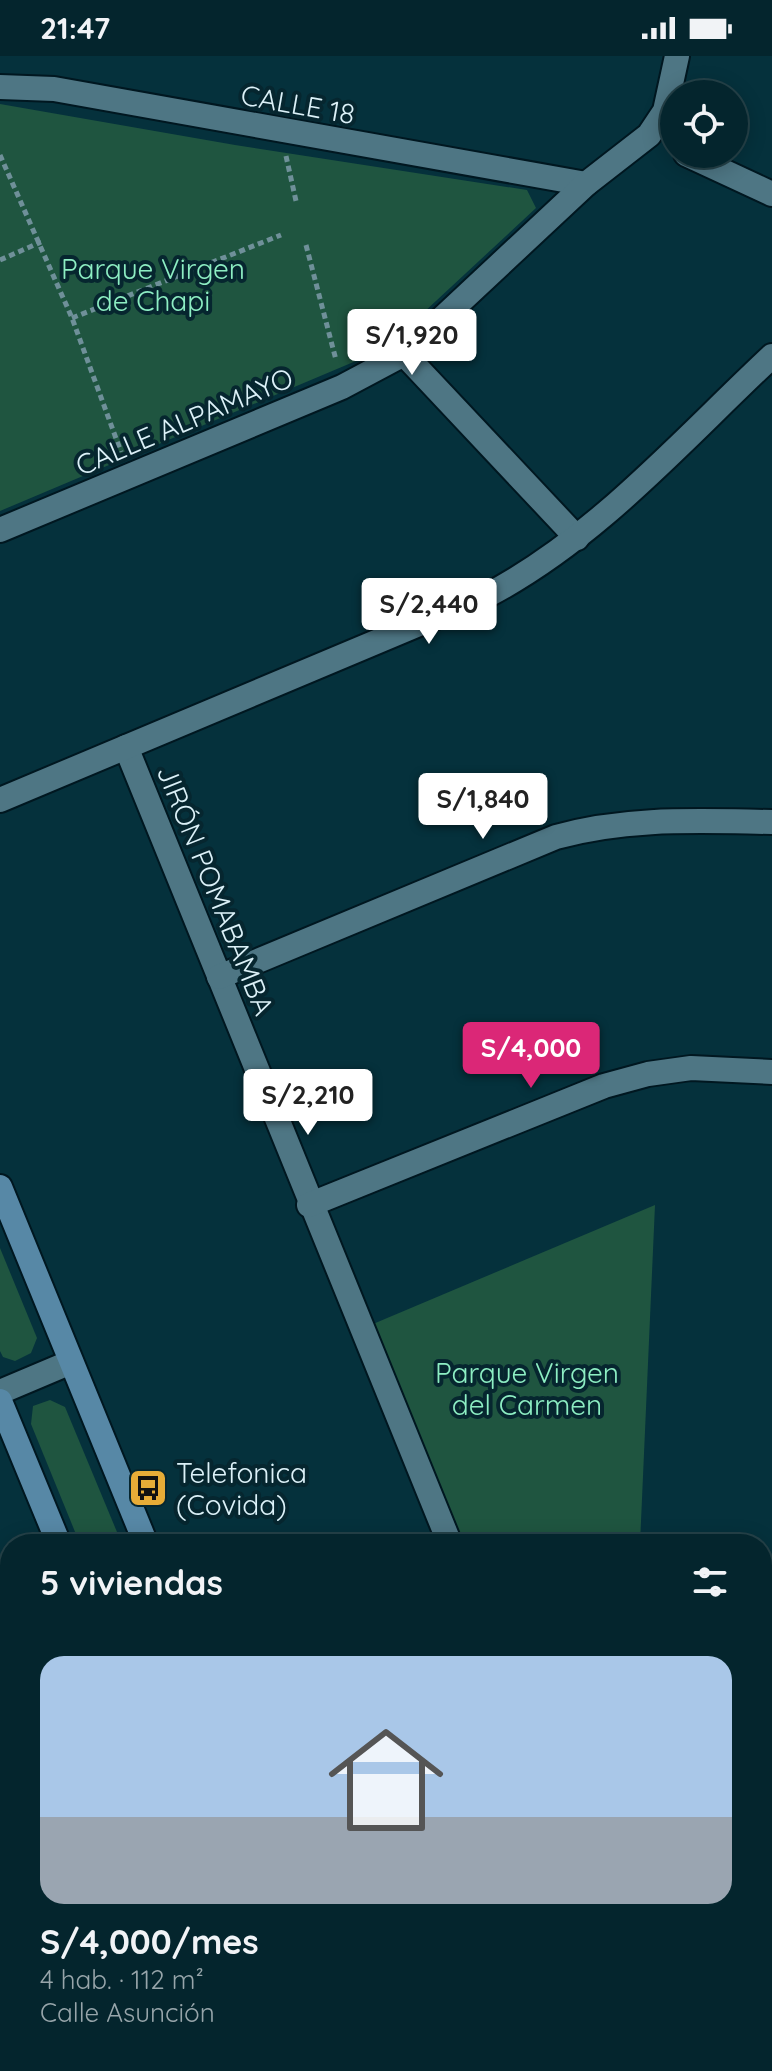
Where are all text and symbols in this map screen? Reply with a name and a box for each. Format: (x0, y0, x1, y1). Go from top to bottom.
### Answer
text: 21:47 (40, 9, 110, 47)
street label: CALLE 18 (238, 77, 358, 131)
map controls (660, 80, 748, 168)
button: locate (660, 80, 748, 168)
park label: Parque Virgen de Chapi (61, 251, 245, 318)
pin: S/1,920 (338, 309, 486, 377)
text: S/1,920 (365, 318, 459, 351)
street label: CALLE ALPAMAYO (70, 359, 298, 483)
pin: S/2,440 (355, 578, 503, 646)
text: S/2,440 (380, 587, 478, 620)
street label: JIRÓN POMABAMBA (150, 760, 282, 1020)
pin: S/1,840 (409, 773, 557, 841)
text: S/1,840 (436, 782, 530, 815)
pin: S/4,000 (457, 1022, 605, 1090)
text: S/4,000 (481, 1031, 581, 1064)
pin: S/2,210 (234, 1069, 382, 1137)
text: S/2,210 (261, 1078, 355, 1111)
park label: Parque Virgen del Carmen (435, 1355, 619, 1422)
place label: Telefonica (Covida) (176, 1455, 307, 1522)
bus stop icon: Telefonica (Covida) (127, 1467, 169, 1509)
icon: filters (688, 1560, 732, 1604)
text: 5 viviendas (40, 1561, 223, 1604)
icon: home (314, 1708, 458, 1852)
text: S/4,000/mes (40, 1920, 259, 1963)
text: 4 hab. · 112 m² (40, 1963, 204, 1996)
text: Calle Asunción (40, 1996, 215, 2029)

